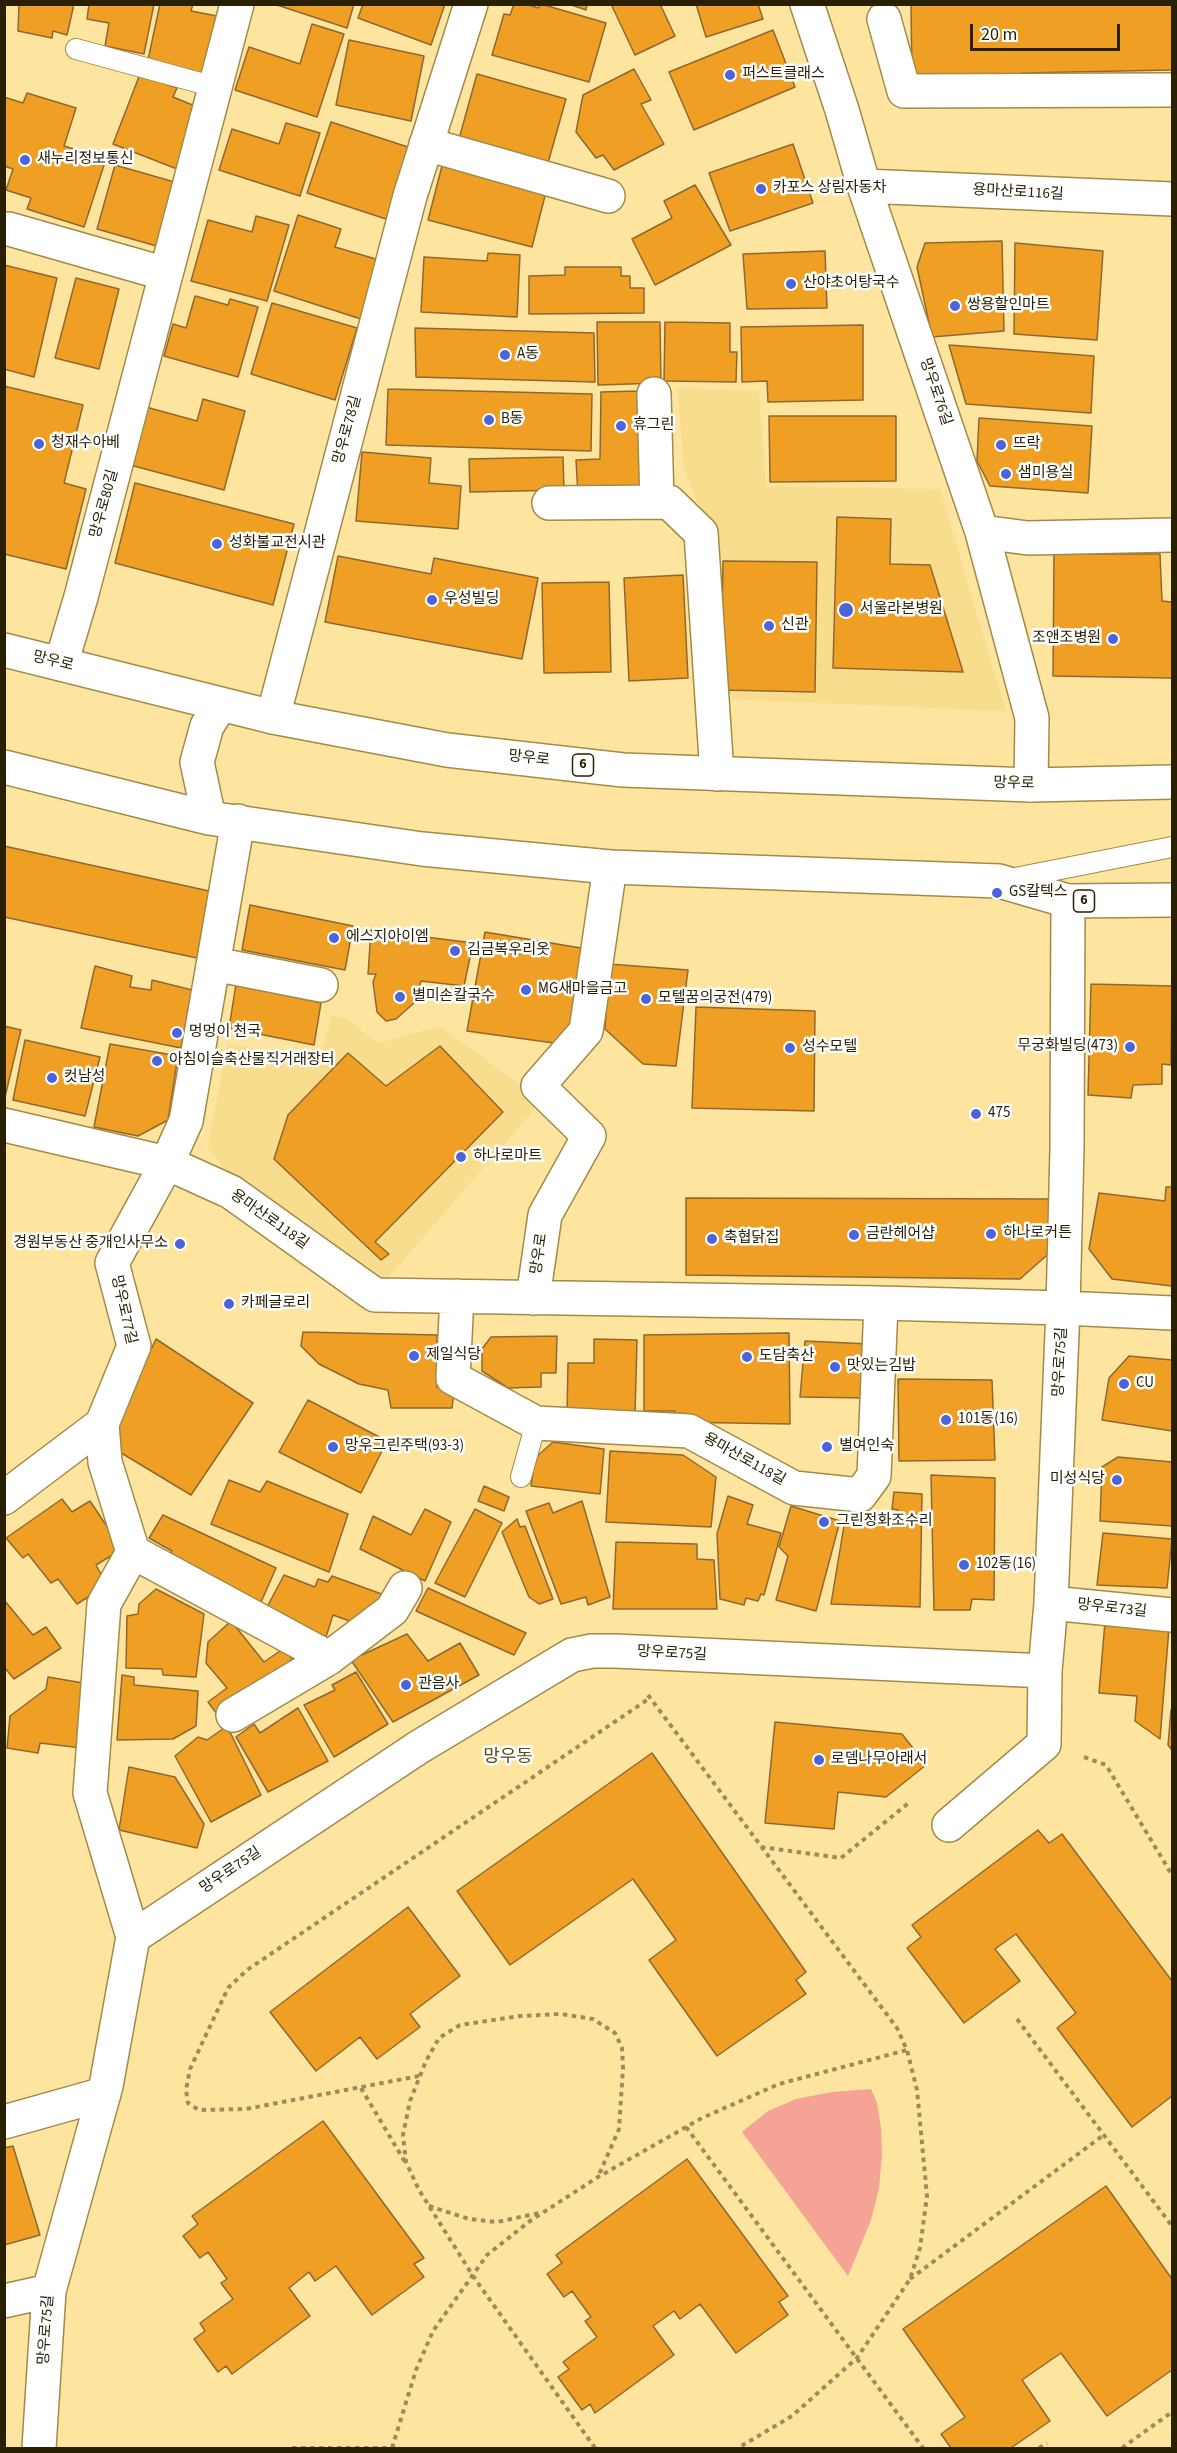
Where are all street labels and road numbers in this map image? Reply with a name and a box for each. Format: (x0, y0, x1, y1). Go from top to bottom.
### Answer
street label: 용마산로116길 (972, 182, 1064, 204)
street label: 망우로76길 (915, 356, 955, 428)
street label: 망우로78길 (330, 394, 366, 466)
street label: 망우로80길 (87, 468, 123, 540)
street label: 망우로 (31, 648, 75, 676)
street label: 망우로 (507, 748, 551, 770)
road number: 6 (572, 754, 594, 776)
street label: 망우로 (993, 775, 1035, 793)
road number: 6 (1074, 890, 1094, 912)
street label: 용마산로118길 (226, 1186, 312, 1254)
street label: 망우로 (528, 1232, 552, 1276)
street label: 망우로77길 (106, 1274, 140, 1346)
street label: 망우로75길 (1050, 1327, 1072, 1397)
street label: 용마산로118길 (700, 1430, 788, 1490)
street label: 망우로73길 (1076, 1596, 1148, 1622)
street label: 망우로75길 (637, 1643, 707, 1665)
street label: 망우로75길 (197, 1844, 265, 1898)
street label: 망우로75길 (36, 2294, 58, 2366)

